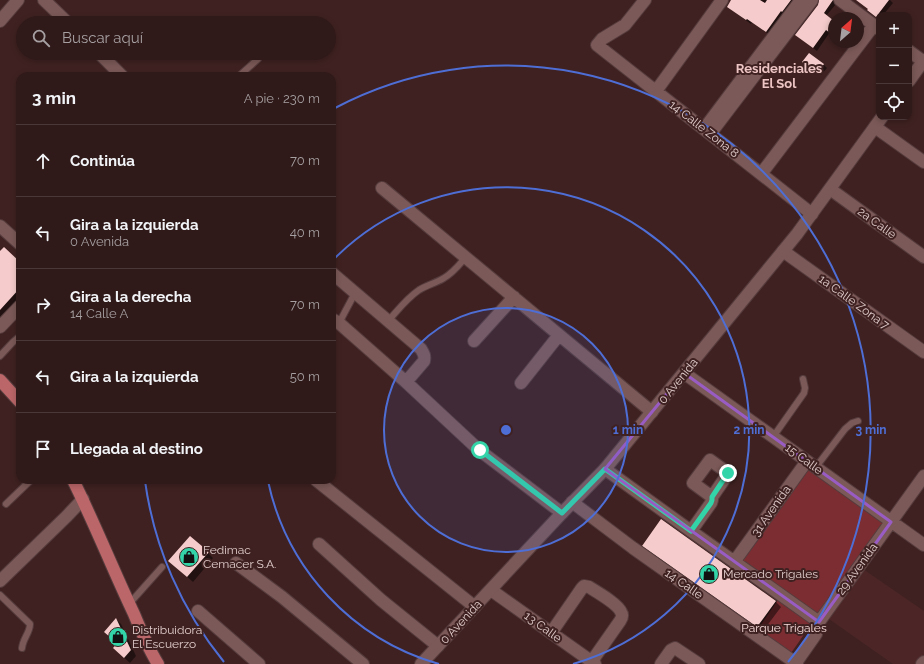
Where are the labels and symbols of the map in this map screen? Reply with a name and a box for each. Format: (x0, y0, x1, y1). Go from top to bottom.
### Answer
north arrow (828, 12, 864, 48)
district label: Residenciales El Sol (736, 61, 823, 91)
street label: 14 Calle Zona 8 (666, 98, 742, 160)
street label: 2a Calle (855, 204, 899, 242)
street label: 1a Calle Zona 7 (816, 272, 892, 333)
street label: 0 Avenida (655, 355, 701, 407)
centre of rings (499, 423, 513, 437)
text: 1 min (613, 423, 643, 437)
text: 2 min (733, 423, 765, 437)
text: 3 min (855, 423, 887, 437)
route start (471, 441, 489, 459)
street label: 15 Calle (782, 441, 826, 477)
route end (719, 464, 737, 482)
street label: 31 Avenida (748, 483, 794, 539)
street label: 29 Avenida (834, 540, 880, 598)
place label: Fedimac Cemacer S.A. (203, 543, 276, 571)
shop icon: Fedimac Cemacer S.A. (178, 546, 200, 568)
shop icon: Mercado Trigales (698, 563, 720, 585)
street label: 14 Calle (662, 566, 706, 602)
place label: Mercado Trigales (723, 567, 818, 581)
street label: 0 Avenida (437, 597, 485, 647)
street label: 13 Calle (522, 609, 564, 645)
park label: Parque Trigales (741, 621, 827, 635)
place label: Distribuidora El Escuerzo (132, 623, 202, 651)
shop icon: Distribuidora El Escuerzo (107, 626, 129, 648)

